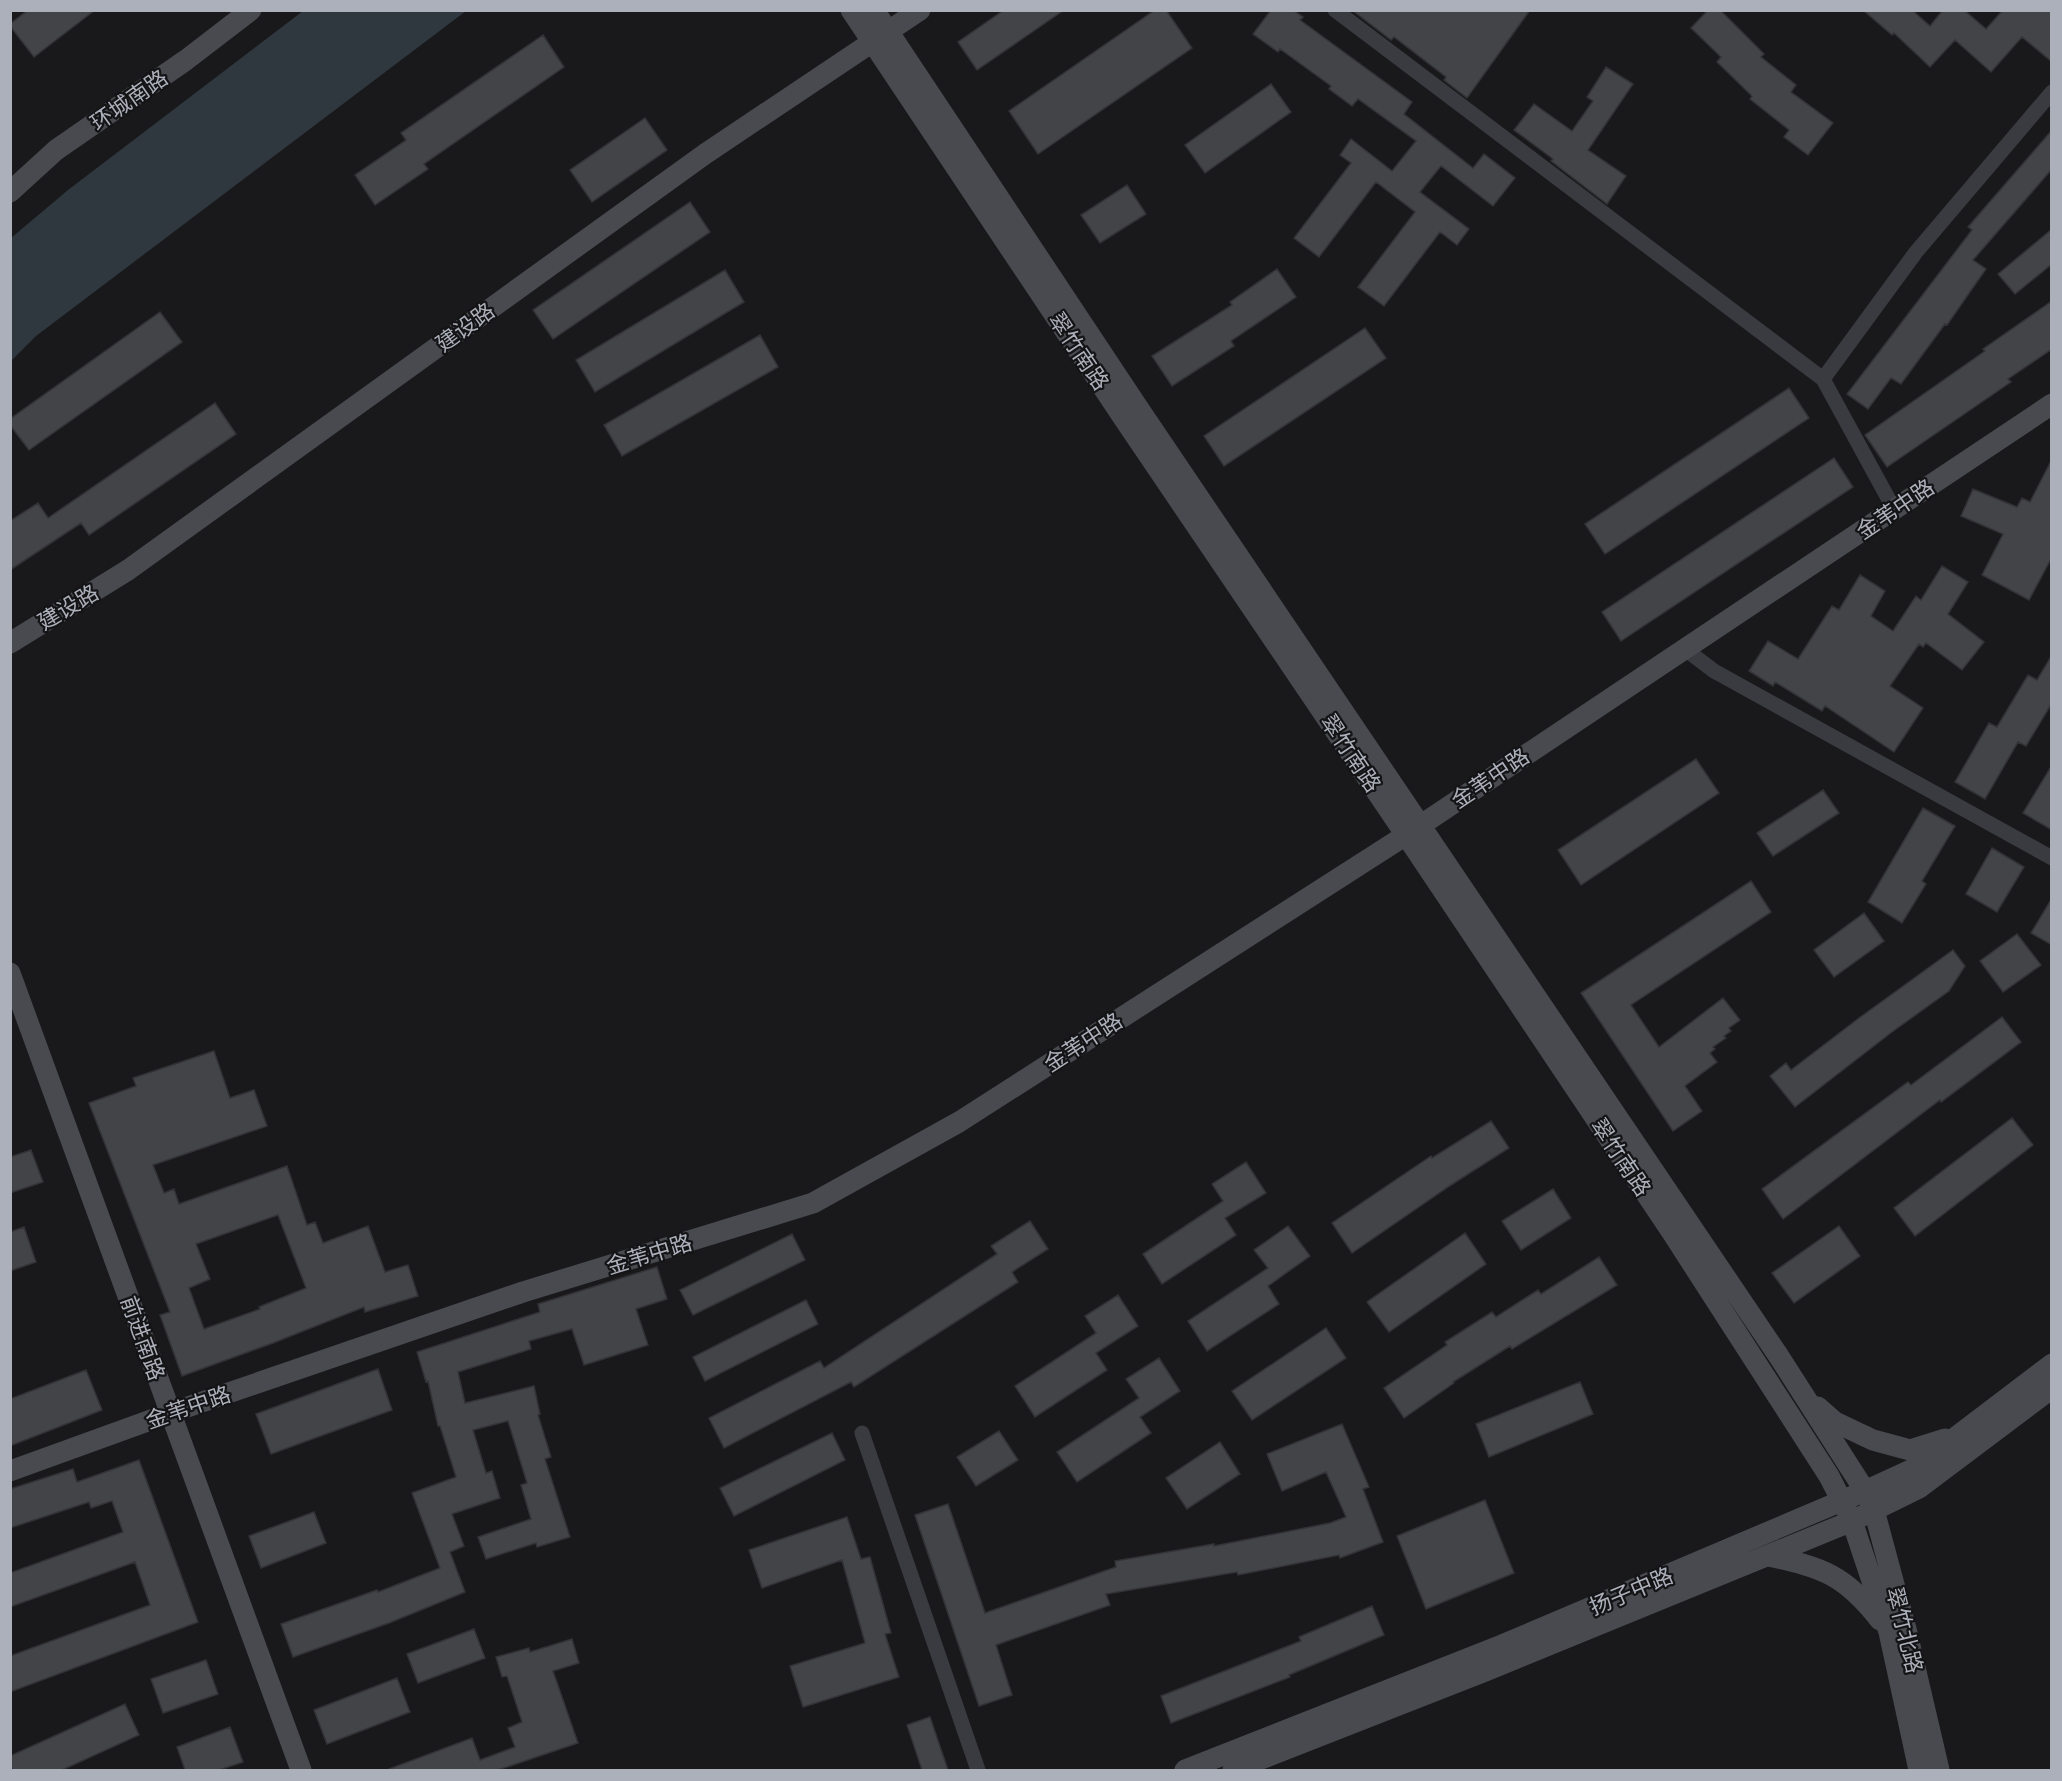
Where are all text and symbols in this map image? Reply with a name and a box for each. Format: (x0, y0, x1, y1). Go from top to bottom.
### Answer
street label: 环城南路 (85, 63, 173, 137)
street label: 建设路 (430, 296, 500, 358)
street label: 翠竹南路 (1043, 307, 1115, 395)
street label: 金苇中路 (1851, 473, 1939, 545)
street label: 建设路 (32, 578, 104, 636)
street label: 翠竹南路 (1315, 709, 1387, 797)
street label: 金苇中路 (1446, 742, 1534, 814)
street label: 金苇中路 (1038, 1006, 1128, 1078)
street label: 翠竹南路 (1585, 1113, 1657, 1201)
street label: 金苇中路 (603, 1228, 695, 1280)
street label: 前进南路 (115, 1292, 171, 1384)
street label: 金苇中路 (142, 1379, 234, 1435)
street label: 扬子中路 (1585, 1561, 1677, 1621)
street label: 翠竹北路 (1881, 1584, 1929, 1676)

